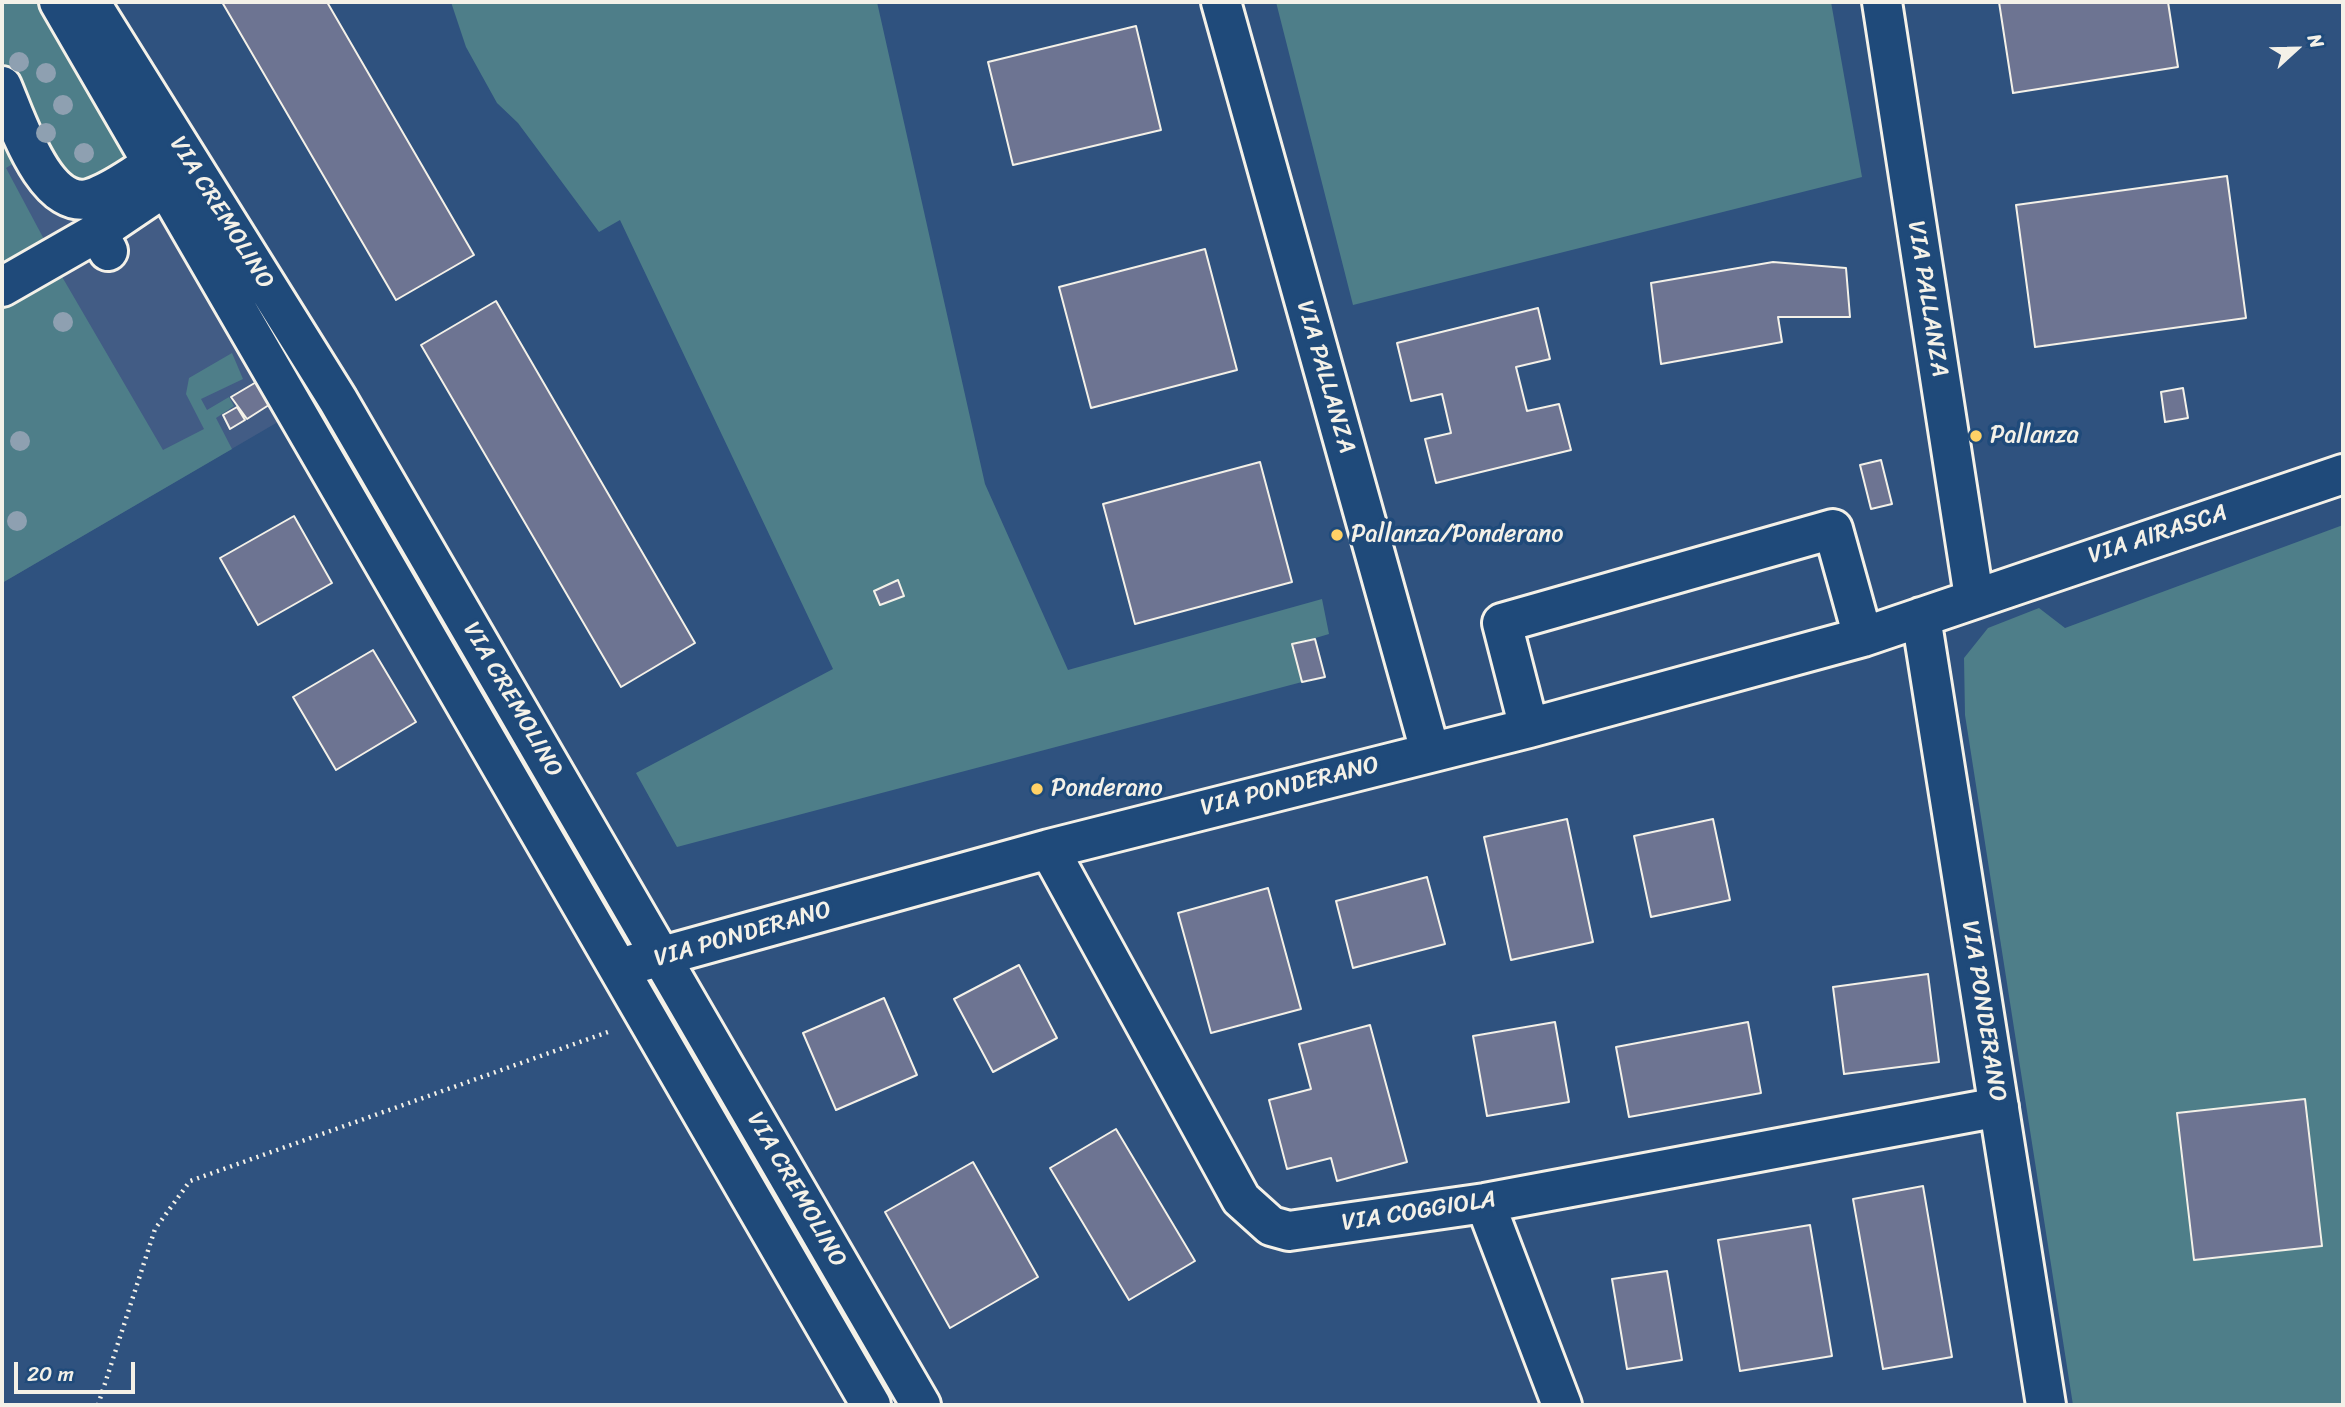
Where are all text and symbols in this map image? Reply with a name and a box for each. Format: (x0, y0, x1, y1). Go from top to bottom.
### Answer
north arrow (2261, 14, 2331, 84)
text: N (2298, 29, 2334, 53)
street label: VIA CREMOLINO (163, 131, 279, 295)
street label: VIA PALLANZA (1900, 219, 1954, 379)
street label: VIA PALLANZA (1289, 297, 1361, 457)
place label: Pallanza (1990, 422, 2079, 450)
marker: Pallanza (1968, 428, 1984, 444)
street label: VIA AIRASCA (2085, 499, 2231, 571)
place label: Pallanza/Ponderano (1351, 521, 1563, 549)
marker: Pallanza/Ponderano (1329, 527, 1345, 543)
street label: VIA CREMOLINO (456, 617, 568, 783)
street label: VIA PONDERANO (1198, 751, 1382, 823)
place label: Ponderano (1051, 775, 1163, 803)
marker: Ponderano (1029, 781, 1045, 797)
street label: VIA PONDERANO (651, 896, 835, 974)
street label: VIA PONDERANO (1954, 918, 2012, 1104)
street label: VIA CREMOLINO (740, 1107, 852, 1273)
street label: VIA COGGIOLA (1340, 1186, 1498, 1238)
scale bar (18, 1348, 138, 1392)
text: 20 m (27, 1355, 74, 1393)

